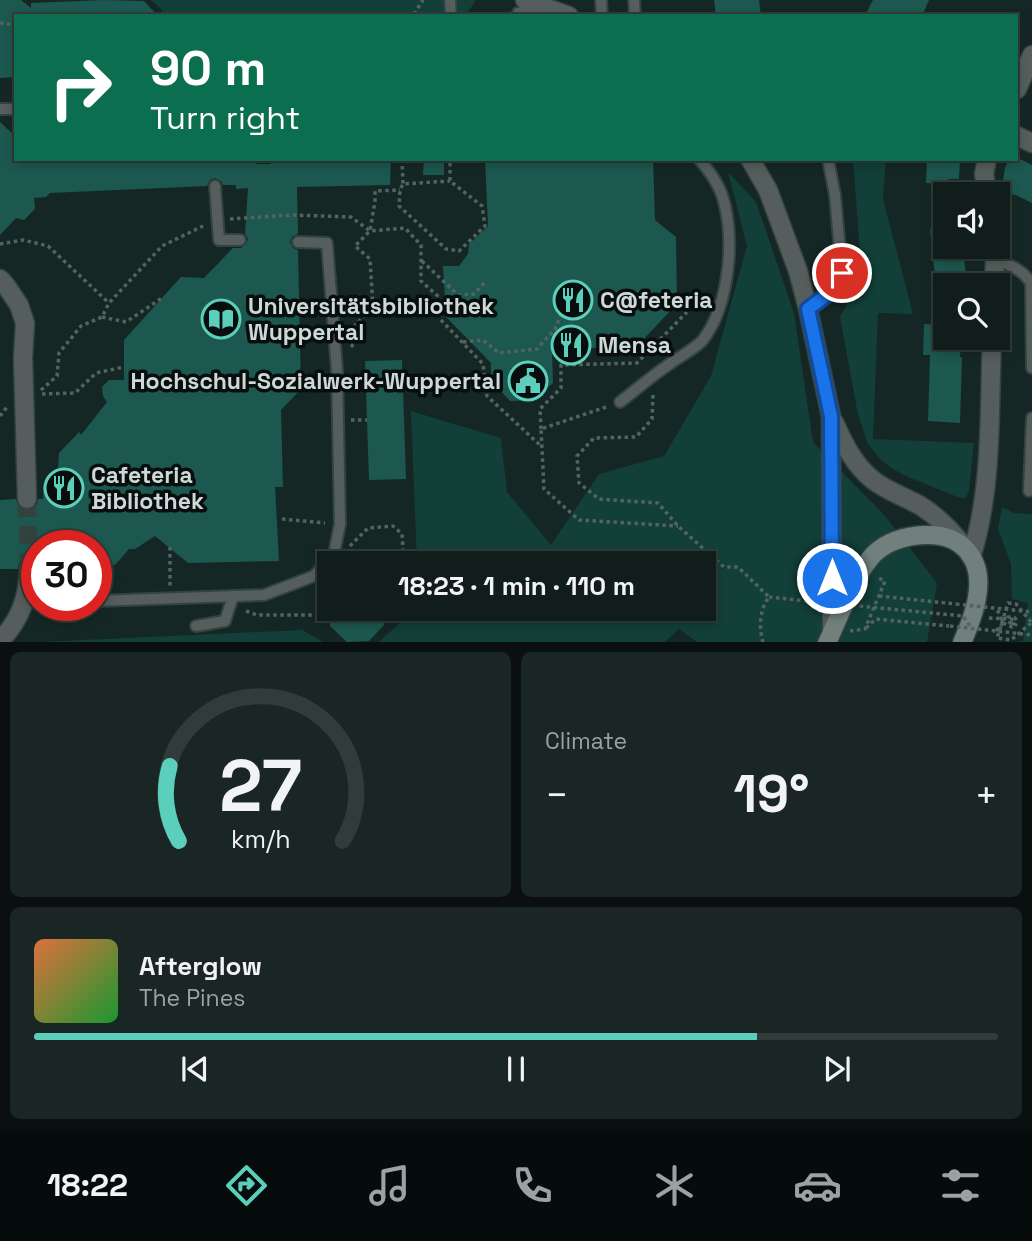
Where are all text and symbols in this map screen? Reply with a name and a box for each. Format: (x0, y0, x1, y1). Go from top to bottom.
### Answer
text: 90 m (150, 37, 266, 99)
icon: right (35, 42, 126, 133)
text: Turn right (150, 98, 300, 138)
map controls (933, 182, 1010, 350)
button: sound (933, 182, 1010, 259)
pin (812, 243, 872, 303)
icon: arrive (823, 254, 861, 292)
button: search (933, 273, 1010, 350)
restaurant icon: C@feteria (552, 279, 594, 321)
place label: C@feteria (600, 285, 713, 315)
place label: Universitätsbibliothek Wuppertal (248, 291, 494, 347)
library icon: Universitätsbibliothek Wuppertal (200, 298, 242, 340)
restaurant icon: Mensa (550, 324, 592, 366)
place label: Mensa (598, 330, 671, 360)
public building icon: Hochschul-Sozialwerk-Wuppertal (507, 360, 549, 402)
place label: Hochschul-Sozialwerk-Wuppertal (131, 366, 501, 396)
place label: Cafeteria Bibliothek (91, 460, 204, 516)
restaurant icon: Cafeteria Bibliothek (43, 467, 85, 509)
speed limit sign: 30 (21, 530, 112, 621)
position arrow (795, 541, 869, 615)
text: 18:23 · 1 min · 110 m (398, 569, 635, 603)
text: Climate (545, 726, 627, 756)
text: 27 (219, 739, 302, 832)
text: 19° (733, 761, 810, 827)
text: − (545, 771, 569, 819)
text: + (974, 771, 998, 819)
text: km/h (231, 822, 290, 854)
text: Afterglow (139, 949, 262, 983)
text: The Pines (139, 983, 245, 1013)
icon: previous (176, 1050, 214, 1088)
icon: pause (497, 1050, 535, 1088)
icon: next (818, 1050, 856, 1088)
icon: directions (222, 1161, 271, 1210)
icon: music (365, 1161, 414, 1210)
icon: phone (508, 1161, 557, 1210)
icon: climate (650, 1161, 699, 1210)
icon: car (793, 1161, 842, 1210)
icon: filters (936, 1161, 985, 1210)
text: 18:22 (47, 1165, 128, 1205)

